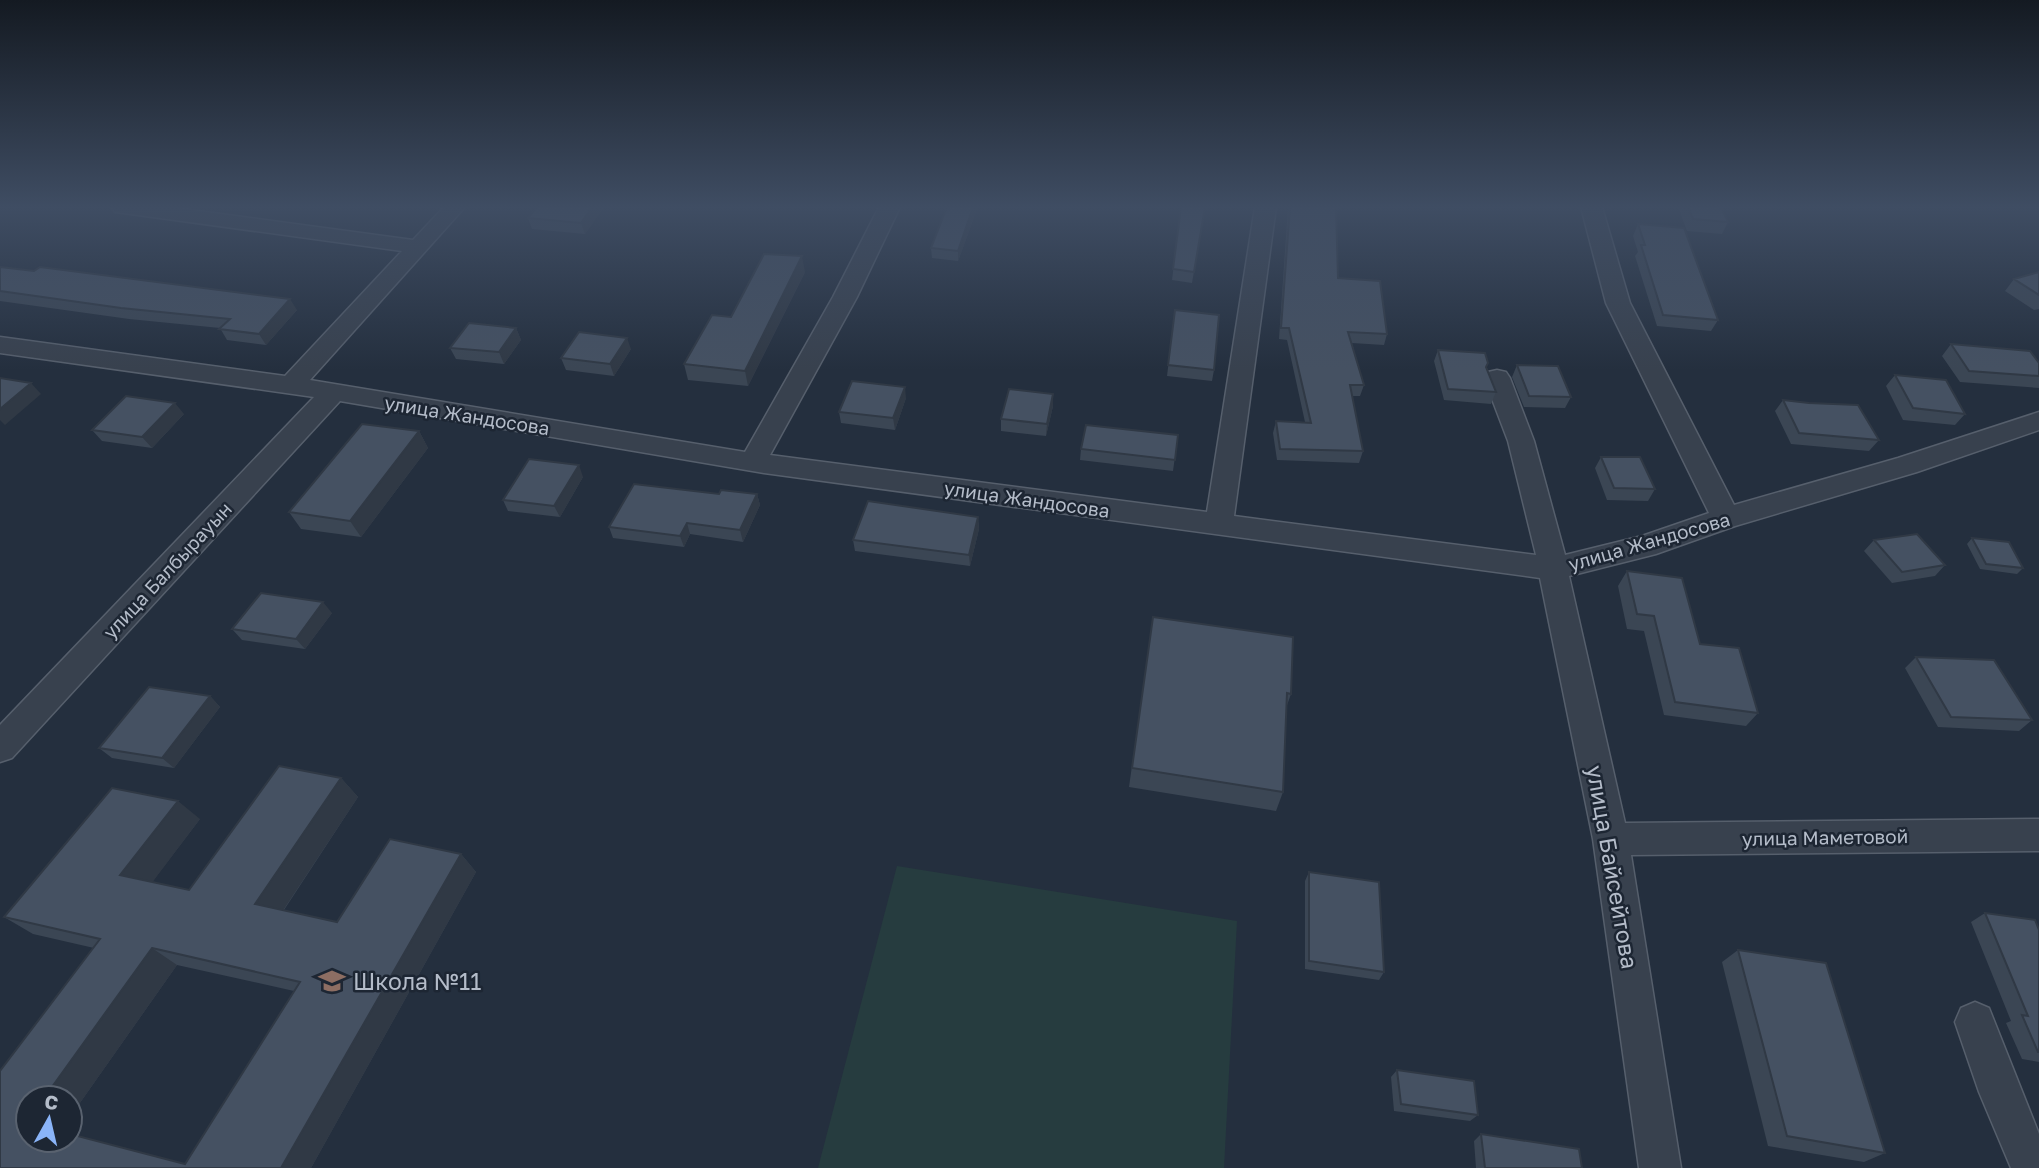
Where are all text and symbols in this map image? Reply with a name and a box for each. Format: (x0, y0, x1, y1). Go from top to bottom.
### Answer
street label: улица Жандосова (383, 391, 551, 439)
street label: улица Жандосова (943, 476, 1111, 522)
street label: улица Балбырауын (98, 497, 236, 643)
street label: улица Жандосова (1566, 507, 1732, 575)
street label: улица Байсейтова (1581, 763, 1645, 971)
street label: улица Маметовой (1742, 824, 1908, 850)
school or university icon: Школа №11 (317, 966, 347, 996)
place label: Школа №11 (353, 967, 481, 995)
north arrow (14, 1084, 84, 1154)
text: С (43, 1089, 60, 1114)

